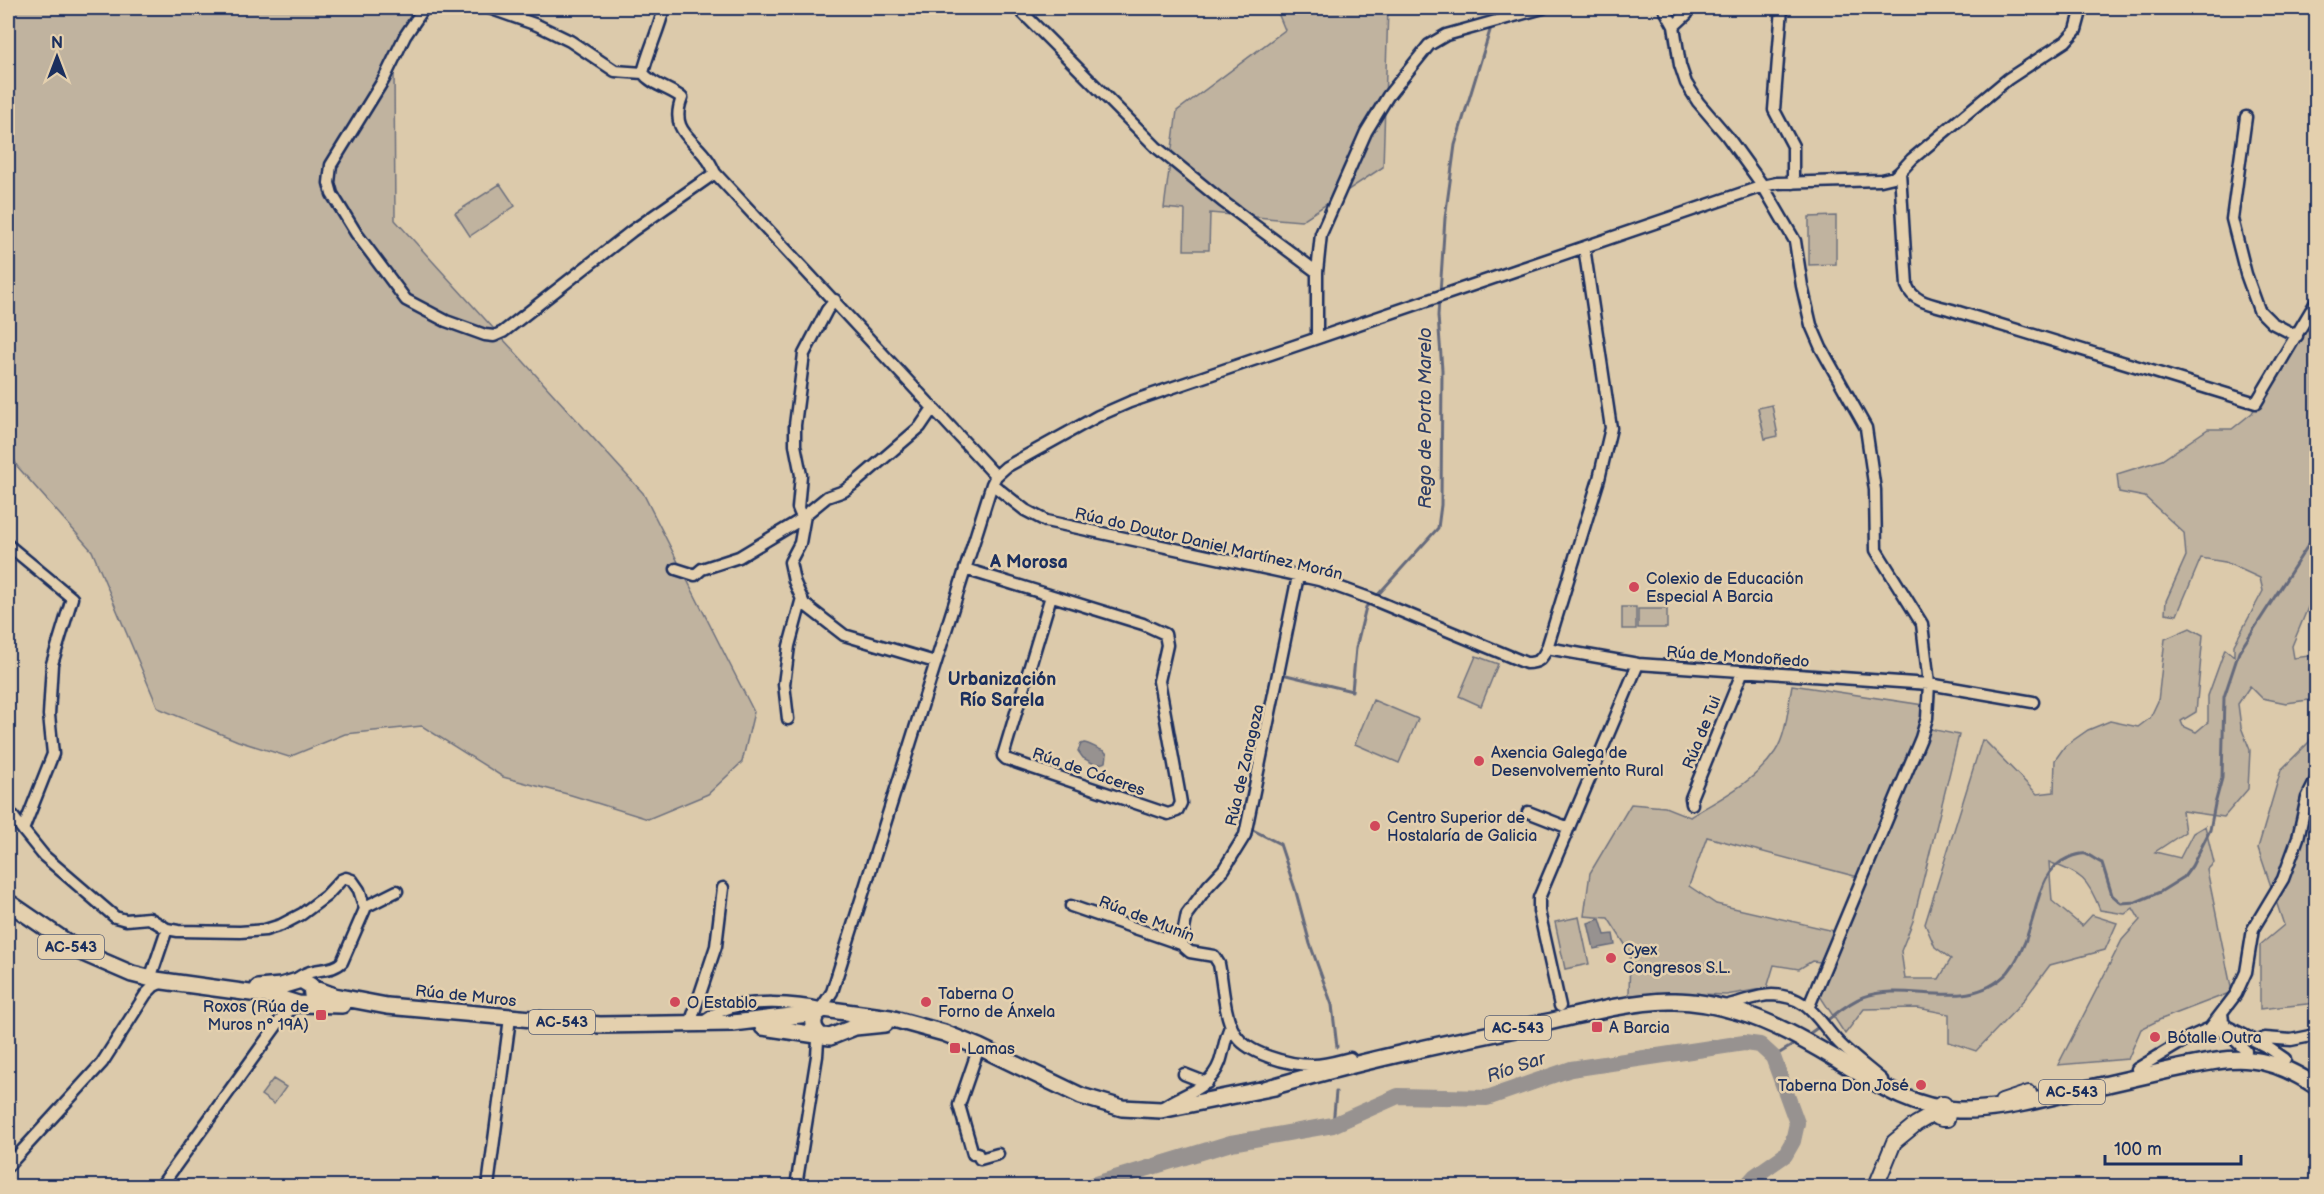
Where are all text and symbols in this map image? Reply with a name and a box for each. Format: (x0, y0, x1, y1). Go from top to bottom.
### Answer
north arrow (27, 27, 87, 87)
text: N (51, 34, 63, 53)
water label: Rego de Porto Marelo (1415, 327, 1436, 509)
street label: Rúa do Doutor Daniel Martínez Morán (1073, 504, 1344, 585)
district label: A Morosa (989, 552, 1068, 573)
place label: Colexio de Educación Especial A Barcia (1646, 570, 1803, 607)
marker: Colexio de Educación Especial A Barcia (1627, 580, 1641, 594)
street label: Rúa de Mondoñedo (1666, 643, 1810, 672)
district label: Urbanización Río Sarela (948, 669, 1056, 711)
street label: Rúa de Tui (1679, 693, 1726, 772)
street label: Rúa de Zaragoza (1222, 702, 1269, 828)
street label: Rúa de Cáceres (1030, 744, 1147, 801)
place label: Axencia Galega de Desenvolvemento Rural (1491, 744, 1663, 781)
marker: Axencia Galega de Desenvolvemento Rural (1472, 754, 1486, 768)
place label: Centro Superior de Hostalaría de Galicia (1387, 809, 1537, 846)
marker: Centro Superior de Hostalaría de Galicia (1368, 819, 1382, 833)
street label: Rúa de Munín (1096, 892, 1197, 946)
road number: AC-543 (38, 935, 104, 959)
place label: Cyex Congresos S.L. (1623, 941, 1730, 978)
marker: Cyex Congresos S.L. (1604, 951, 1618, 965)
street label: Rúa de Muros (414, 982, 517, 1011)
place label: Taberna O Forno de Ánxela (938, 985, 1055, 1022)
place label: O Establo (687, 994, 757, 1013)
marker: O Establo (668, 995, 682, 1009)
marker: Taberna O Forno de Ánxela (919, 995, 933, 1009)
place label: Roxos (Rúa de Muros n° 19A) (203, 998, 310, 1035)
marker: Roxos (Rúa de Muros n° 19A) (314, 1008, 328, 1022)
road number: AC-543 (529, 1010, 595, 1034)
road number: AC-543 (1485, 1016, 1551, 1040)
place label: A Barcia (1609, 1019, 1670, 1038)
marker: A Barcia (1590, 1020, 1604, 1034)
place label: Bótalle Outra (2167, 1029, 2262, 1048)
marker: Bótalle Outra (2148, 1030, 2162, 1044)
place label: Lamas (967, 1040, 1015, 1059)
marker: Lamas (948, 1041, 962, 1055)
water label: Río Sar (1484, 1047, 1550, 1087)
place label: Taberna Don José (1778, 1077, 1909, 1096)
marker: Taberna Don José (1914, 1078, 1928, 1092)
road number: AC-543 (2039, 1080, 2105, 1104)
scale bar (2105, 1128, 2242, 1166)
text: 100 m (2114, 1139, 2162, 1160)

